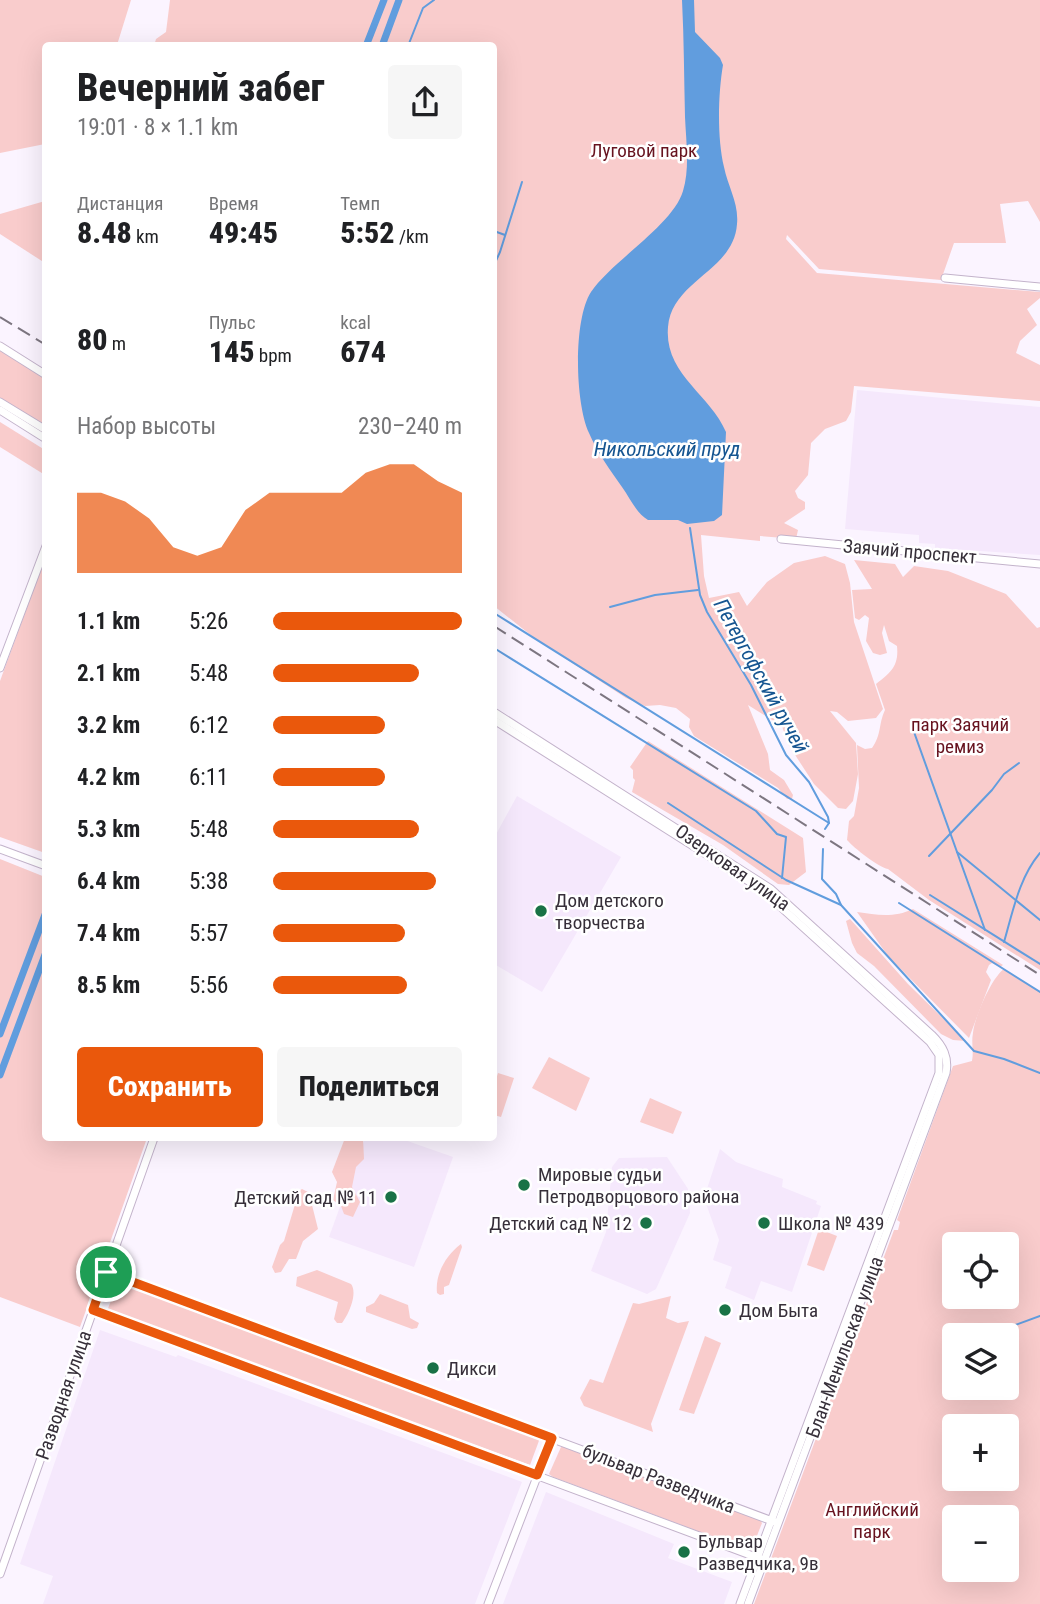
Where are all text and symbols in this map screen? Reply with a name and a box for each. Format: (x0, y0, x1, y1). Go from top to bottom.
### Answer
button: share (388, 65, 462, 139)
text: Вечерний забег (77, 66, 325, 110)
text: 19:01 · 8 × 1.1 km (77, 114, 238, 141)
park label: Луговой парк (591, 139, 697, 162)
text: Дистанция (77, 192, 164, 215)
text: Время (209, 192, 259, 215)
text: Темп (340, 192, 380, 215)
text: 8.48 (77, 215, 132, 250)
text: 49:45 (209, 215, 278, 250)
text: 5:52 (340, 215, 395, 250)
text: km (132, 225, 159, 248)
text: /km (395, 225, 429, 248)
text: Пульс (209, 311, 256, 334)
text: kcal (340, 311, 371, 334)
text: 80 (77, 322, 108, 357)
text: m (108, 332, 126, 355)
text: 145 (209, 334, 254, 369)
text: 674 (340, 334, 386, 369)
text: bpm (254, 344, 292, 367)
text: Набор высоты (77, 413, 216, 440)
text: 230–240 m (358, 413, 462, 440)
water label: Никольский пруд (594, 437, 740, 461)
street label: Заячий проспект (842, 534, 978, 569)
water label: Петергофский ручей (709, 595, 813, 757)
text: 1.1 km (77, 608, 140, 635)
text: 5:26 (189, 608, 228, 635)
text: 2.1 km (77, 660, 140, 687)
text: 5:48 (189, 660, 228, 687)
text: 3.2 km (77, 712, 140, 739)
text: 6:12 (189, 712, 228, 739)
park label: парк Заячий ремиз (911, 713, 1009, 758)
text: 4.2 km (77, 764, 140, 791)
text: 6:11 (189, 764, 228, 791)
text: 5.3 km (77, 816, 140, 843)
text: 5:48 (189, 816, 228, 843)
street label: Озерковая улица (671, 819, 795, 915)
text: 6.4 km (77, 868, 140, 895)
text: 5:38 (189, 868, 228, 895)
place label: Дом детского творчества (555, 889, 664, 934)
marker: Дом детского творчества (533, 903, 549, 919)
text: 7.4 km (77, 920, 140, 947)
text: 5:57 (189, 920, 228, 947)
text: 8.5 km (77, 972, 140, 999)
text: 5:56 (189, 972, 228, 999)
button: Сохранить (77, 1047, 263, 1127)
button: Поделиться (277, 1047, 462, 1127)
place label: Мировые судьи Петродворцового района (538, 1163, 739, 1208)
marker: Мировые судьи Петродворцового района (516, 1177, 532, 1193)
place label: Детский сад № 11 (234, 1186, 377, 1209)
marker: Детский сад № 11 (383, 1189, 399, 1205)
place label: Детский сад № 12 (489, 1212, 632, 1235)
place label: Школа № 439 (778, 1212, 884, 1235)
marker: Детский сад № 12 (638, 1215, 654, 1231)
marker: Школа № 439 (756, 1215, 772, 1231)
map controls (942, 1232, 1019, 1582)
button: locate (942, 1232, 1019, 1309)
pin (76, 1242, 136, 1302)
icon: arrive (87, 1253, 125, 1291)
street label: Блан-Менильская улица (801, 1253, 888, 1441)
place label: Дом Быта (739, 1299, 818, 1322)
marker: Дом Быта (717, 1302, 733, 1318)
button: layers (942, 1323, 1019, 1400)
street label: Разводная улица (31, 1328, 96, 1463)
place label: Дикси (447, 1357, 497, 1380)
marker: Дикси (425, 1360, 441, 1376)
button: + (942, 1414, 1019, 1491)
street label: бульвар Разведчика (579, 1439, 738, 1518)
park label: Английский парк (825, 1498, 919, 1543)
button: − (942, 1505, 1019, 1582)
place label: Бульвар Разведчика, 9в (698, 1530, 819, 1575)
marker: Бульвар Разведчика, 9в (676, 1544, 692, 1560)

